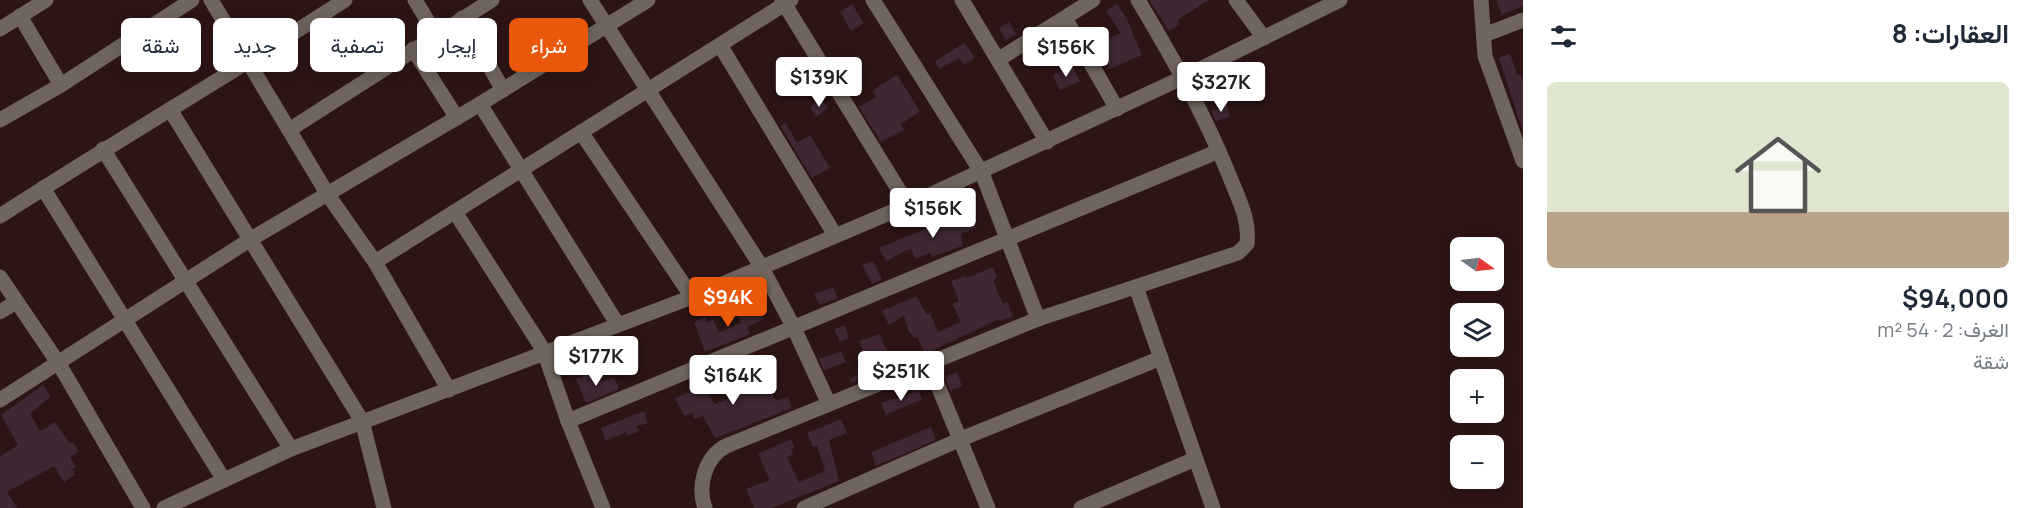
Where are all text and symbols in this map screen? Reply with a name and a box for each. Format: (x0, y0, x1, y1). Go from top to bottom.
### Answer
text: العقارات: 8 (1892, 15, 2009, 51)
chip: شقة (121, 18, 201, 72)
chip: جديد (213, 18, 298, 72)
chip: تصفية (310, 18, 405, 72)
chip: إيجار (417, 18, 497, 72)
chip: شراء (509, 18, 588, 72)
icon: filters (1547, 20, 1580, 53)
pin: $156K (1024, 27, 1108, 78)
text: $156K (1037, 33, 1095, 60)
pin: $139K (777, 57, 861, 108)
pin: $327K (1179, 62, 1263, 113)
text: $139K (790, 63, 848, 90)
text: $327K (1191, 68, 1251, 95)
icon: home (1724, 121, 1832, 229)
pin: $156K (891, 188, 975, 239)
text: $156K (904, 194, 962, 221)
north arrow (1450, 237, 1504, 291)
map controls (1450, 237, 1504, 489)
pin: $94K (692, 277, 764, 328)
text: $94,000 (1902, 280, 2009, 316)
text: $94K (703, 283, 753, 310)
button: layers (1450, 303, 1504, 357)
text: الغرف: 2 · 54 m² (1877, 316, 2009, 343)
pin: $177K (554, 336, 638, 387)
text: $177K (568, 342, 624, 369)
text: شقة (1973, 348, 2009, 375)
pin: $251K (859, 351, 943, 402)
pin: $164K (691, 355, 775, 406)
text: $251K (872, 357, 930, 384)
text: $164K (704, 361, 762, 388)
button: + (1450, 369, 1504, 423)
button: − (1450, 435, 1504, 489)

